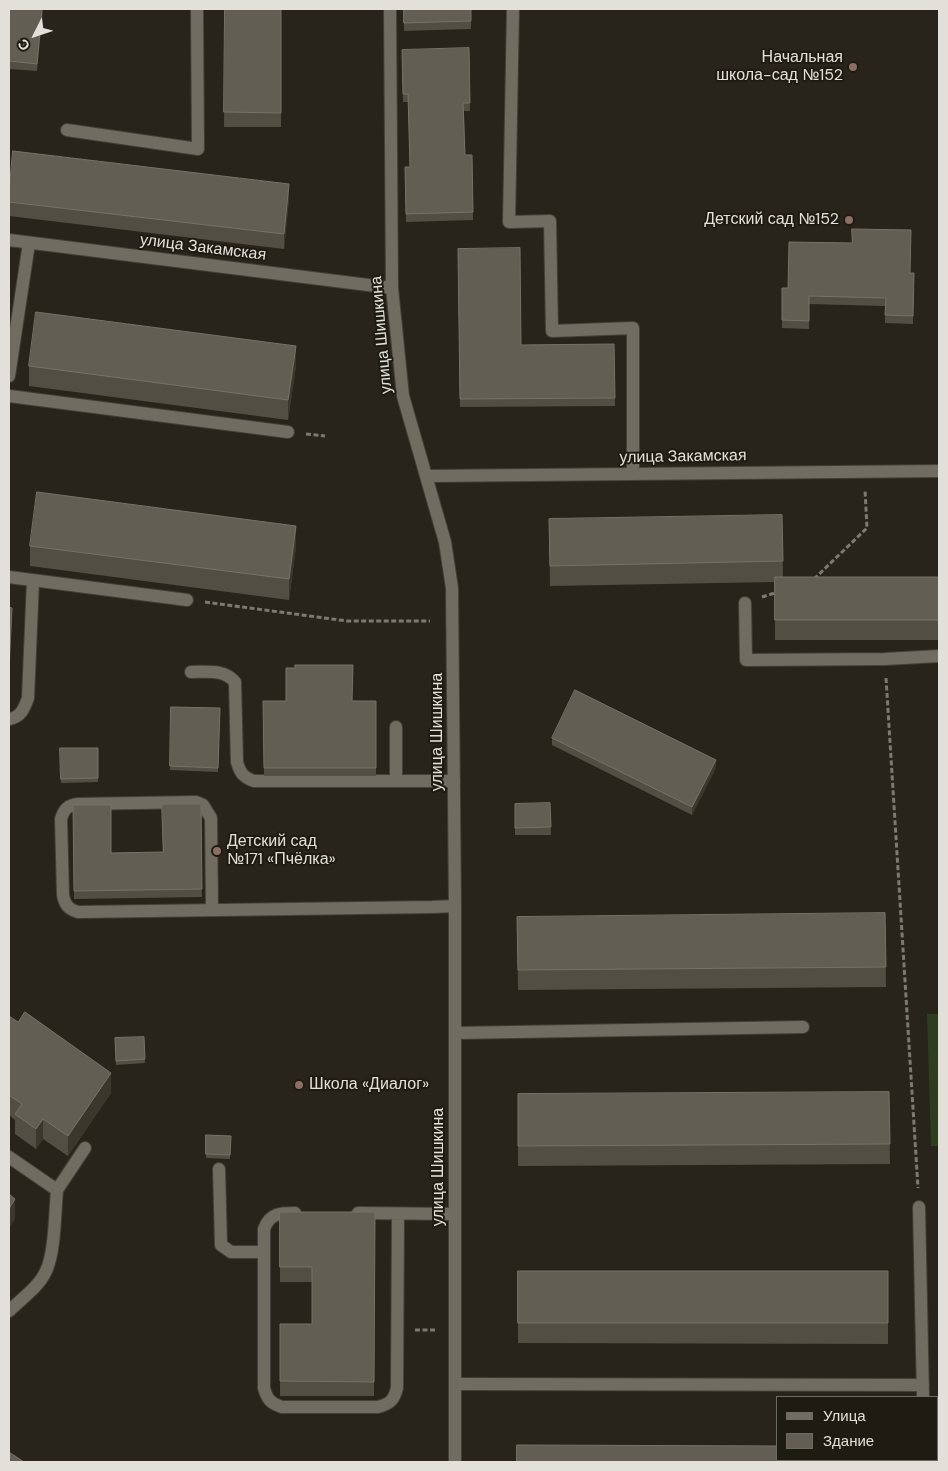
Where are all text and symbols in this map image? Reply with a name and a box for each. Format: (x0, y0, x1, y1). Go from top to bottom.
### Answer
north arrow (10, 10, 60, 60)
text: С (14, 35, 34, 55)
place label: Начальная школа-сад №152 (716, 48, 843, 86)
marker: Начальная школа-сад №152 (847, 61, 859, 73)
place label: Детский сад №152 (704, 210, 839, 230)
marker: Детский сад №152 (843, 214, 855, 226)
street label: улица Закамская (139, 231, 267, 265)
street label: улица Шишкина (367, 275, 397, 395)
street label: улица Закамская (619, 446, 747, 468)
street label: улица Шишкина (428, 673, 448, 791)
place label: Детский сад №171 «Пчёлка» (227, 832, 336, 870)
marker: Детский сад №171 «Пчёлка» (211, 845, 223, 857)
place label: Школа «Диалог» (309, 1075, 429, 1095)
marker: Школа «Диалог» (293, 1079, 305, 1091)
street label: улица Шишкина (429, 1108, 449, 1226)
legend (776, 1396, 938, 1461)
text: Улица (823, 1406, 866, 1426)
text: Здание (823, 1431, 874, 1451)

